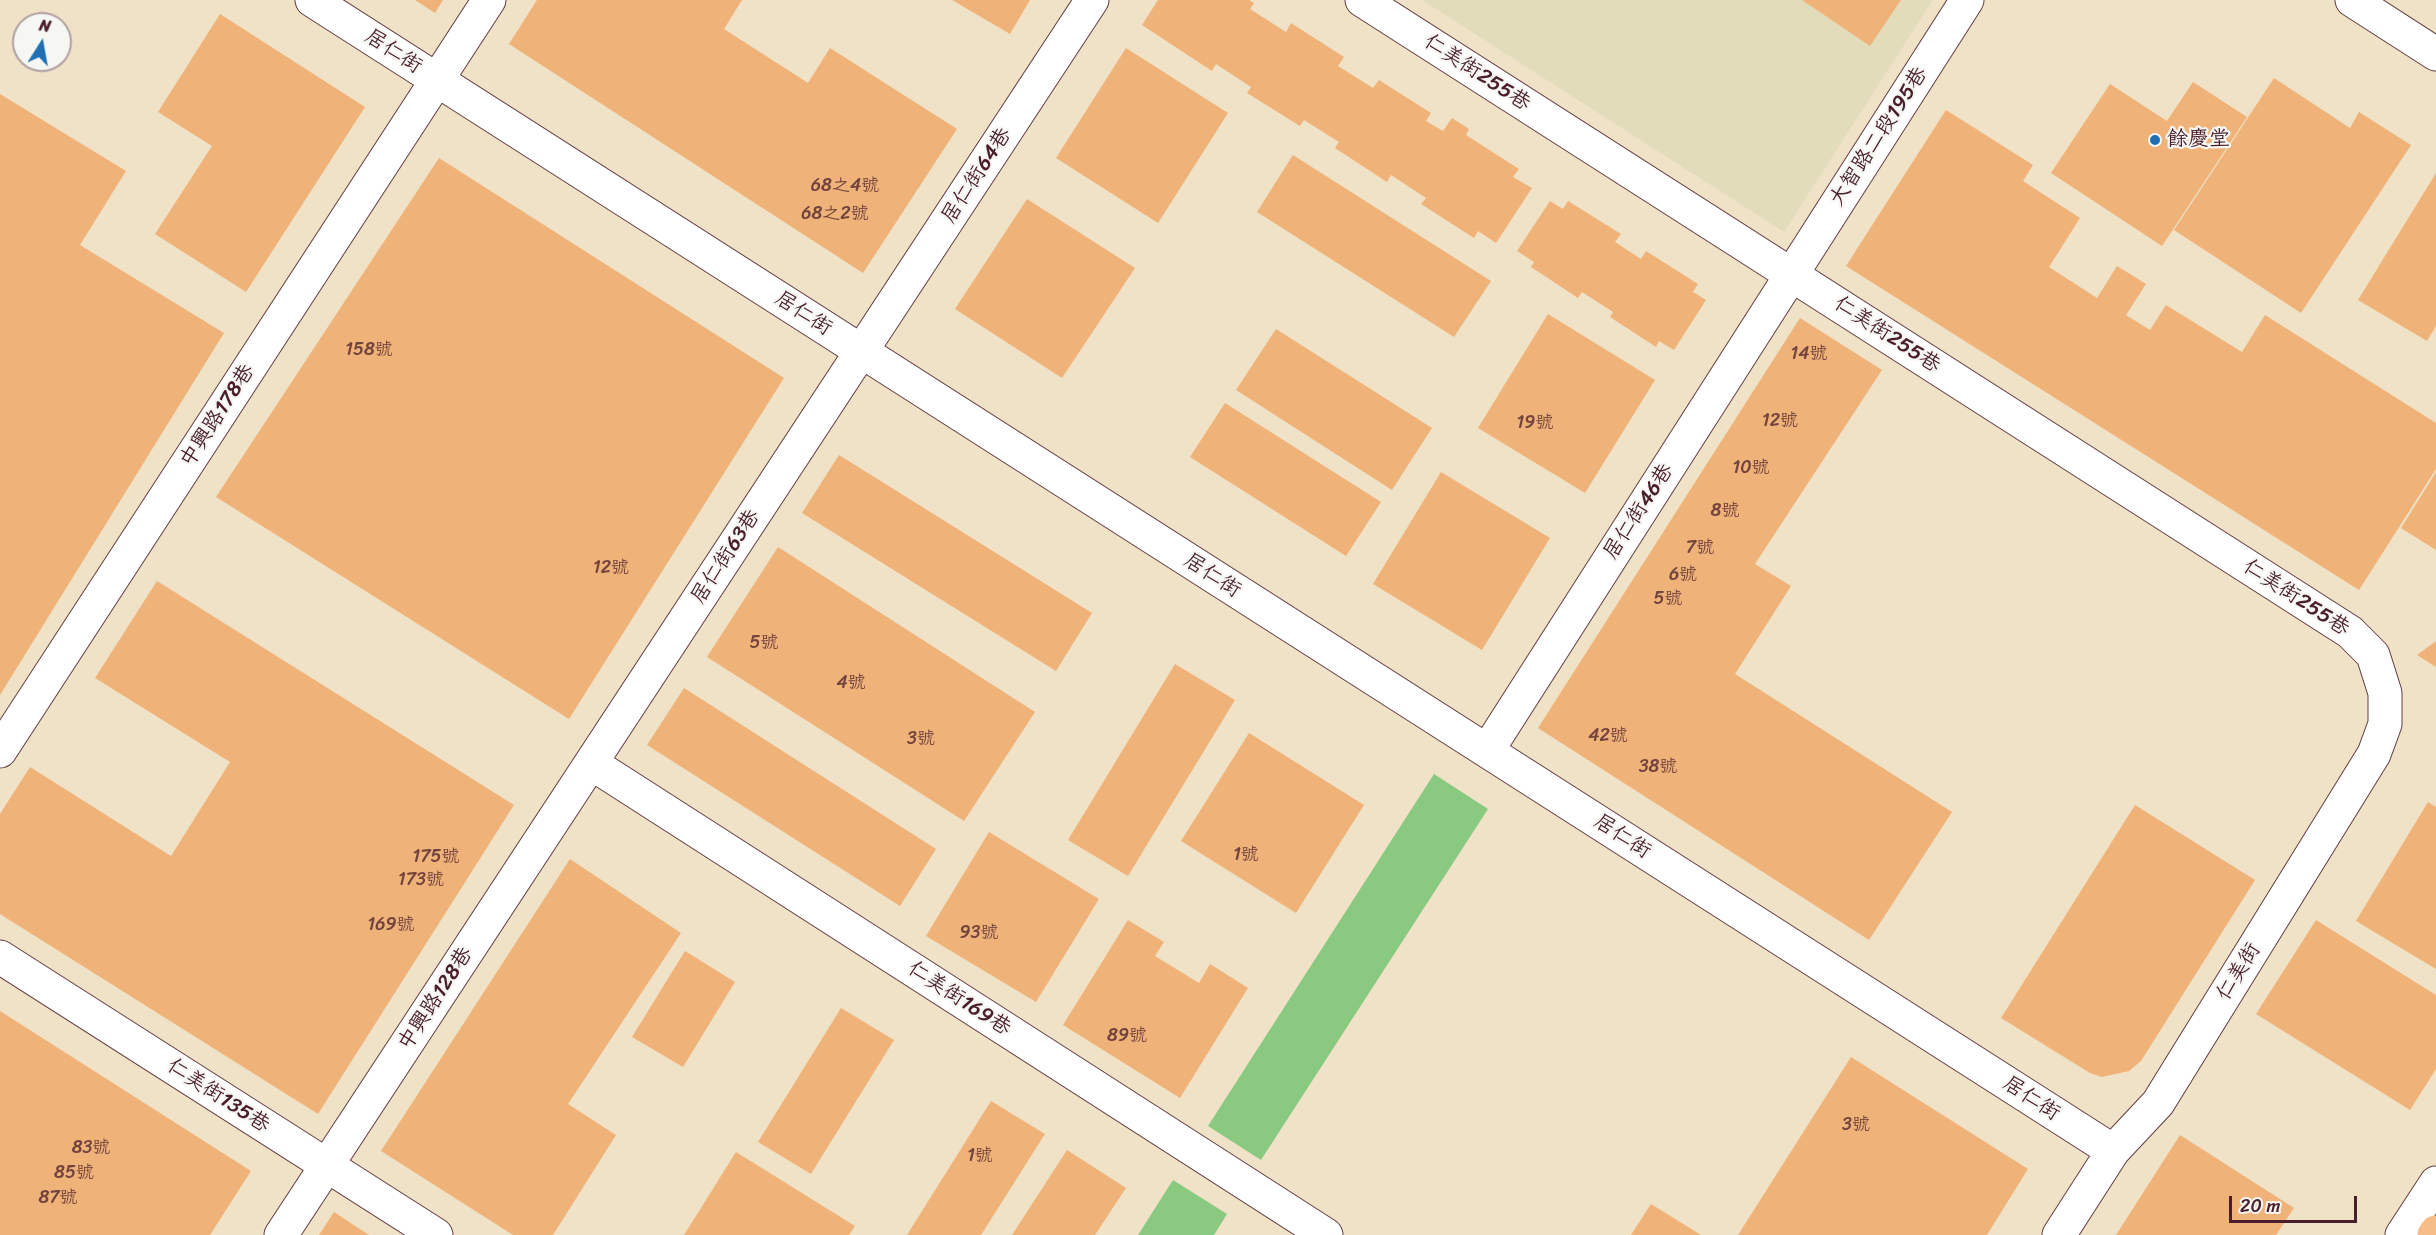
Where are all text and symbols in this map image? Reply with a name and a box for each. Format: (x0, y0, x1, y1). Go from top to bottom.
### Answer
text: N (37, 11, 53, 41)
north arrow (12, 12, 72, 72)
street label: 居仁街 (360, 24, 426, 80)
street label: 仁美街255巷 (1419, 29, 1535, 117)
street label: 大智路二段195巷 (1825, 63, 1933, 211)
street label: 居仁街64巷 (937, 123, 1017, 229)
place label: 餘慶堂 (2167, 127, 2230, 153)
marker: 餘慶堂 (2148, 133, 2162, 147)
house number: 68之4號 (811, 175, 879, 197)
house number: 68之2號 (801, 203, 869, 225)
street label: 居仁街 (770, 286, 836, 342)
street label: 仁美街255巷 (1829, 291, 1945, 379)
house number: 158號 (345, 339, 393, 361)
house number: 14號 (1791, 343, 1827, 365)
street label: 中興路178巷 (175, 360, 261, 472)
house number: 12號 (1762, 410, 1798, 432)
house number: 19號 (1517, 412, 1553, 434)
house number: 10號 (1732, 457, 1770, 479)
street label: 居仁街46巷 (1599, 459, 1679, 565)
house number: 8號 (1711, 500, 1739, 522)
street label: 居仁街63巷 (686, 505, 766, 609)
house number: 7號 (1686, 537, 1714, 559)
street label: 居仁街 (1179, 548, 1245, 604)
street label: 仁美街255巷 (2238, 554, 2354, 642)
house number: 12號 (593, 557, 629, 579)
house number: 6號 (1669, 564, 1697, 586)
house number: 5號 (1654, 588, 1682, 610)
house number: 5號 (750, 632, 778, 654)
house number: 4號 (836, 672, 866, 694)
house number: 42號 (1588, 725, 1628, 747)
house number: 3號 (907, 728, 935, 750)
house number: 38號 (1639, 756, 1677, 778)
street label: 居仁街 (1589, 809, 1655, 865)
house number: 1號 (1233, 844, 1259, 866)
house number: 175號 (413, 846, 459, 868)
house number: 173號 (398, 869, 444, 891)
house number: 169號 (368, 914, 414, 936)
house number: 93號 (960, 922, 998, 944)
street label: 仁美街 (2212, 939, 2266, 1005)
street label: 中興路128巷 (393, 943, 479, 1055)
street label: 仁美街169巷 (903, 956, 1015, 1042)
house number: 89號 (1107, 1025, 1147, 1047)
street label: 仁美街135巷 (162, 1053, 274, 1139)
street label: 居仁街 (1998, 1071, 2064, 1127)
house number: 3號 (1842, 1114, 1870, 1136)
house number: 83號 (72, 1137, 110, 1159)
house number: 1號 (967, 1145, 993, 1167)
house number: 85號 (54, 1162, 94, 1184)
scale bar (2232, 1184, 2360, 1222)
house number: 87號 (38, 1187, 78, 1209)
text: 20 m (2240, 1190, 2280, 1222)

